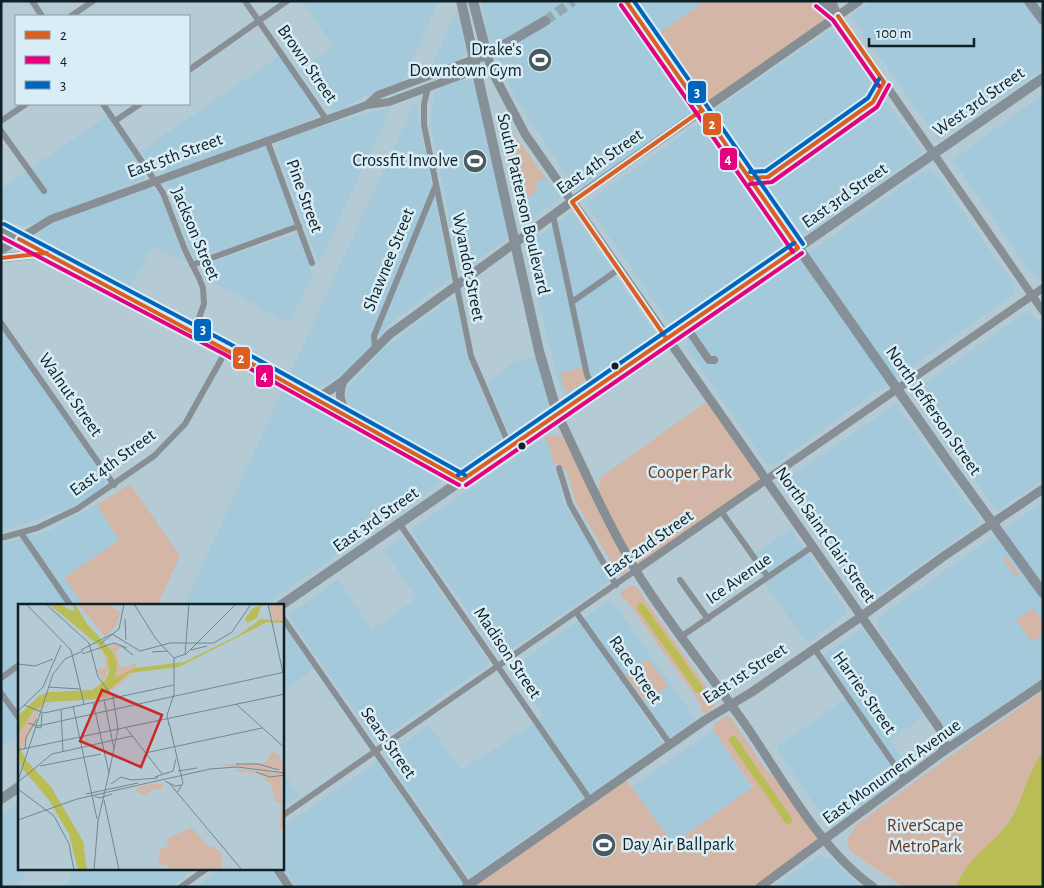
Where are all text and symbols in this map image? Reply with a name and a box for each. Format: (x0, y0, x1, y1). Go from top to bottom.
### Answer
legend (15, 15, 190, 105)
scale bar (869, 15, 974, 47)
street label: Brown Street (274, 22, 341, 106)
text: 100 m (876, 26, 911, 41)
text: 2 (60, 28, 67, 43)
place label: Drake's Downtown Gym (409, 41, 522, 80)
sports icon: Drake's Downtown Gym (527, 47, 553, 73)
text: 4 (60, 53, 67, 68)
street label: West 3rd Street (930, 64, 1028, 140)
text: 3 (60, 78, 66, 93)
line badge: 3 (687, 80, 707, 104)
text: 3 (694, 86, 700, 100)
street label: South Patterson Boulevard (493, 112, 553, 296)
line badge: 2 (702, 112, 722, 136)
text: 2 (709, 118, 716, 132)
street label: East 4th Street (553, 125, 647, 198)
street label: East 5th Street (125, 130, 225, 182)
line badge: 4 (719, 147, 738, 171)
sports icon: Crossfit Involve (462, 148, 488, 174)
place label: Crossfit Involve (352, 152, 458, 170)
text: 4 (724, 153, 732, 167)
street label: Pine Street (282, 157, 326, 235)
street label: East 3rd Street (799, 160, 891, 232)
street label: Jackson Street (167, 185, 223, 283)
street label: Shawnee Street (360, 206, 418, 314)
street label: Wyandot Street (449, 211, 487, 323)
line badge: 3 (193, 318, 212, 342)
text: 3 (200, 323, 206, 337)
street label: North Jefferson Street (882, 343, 984, 479)
line badge: 2 (232, 346, 251, 370)
street label: Walnut Street (35, 350, 105, 440)
text: 2 (238, 352, 245, 366)
unlabelled marker (610, 361, 620, 371)
line badge: 4 (255, 364, 274, 388)
text: 4 (260, 370, 268, 384)
street label: East 4th Street (67, 426, 159, 500)
unlabelled marker (517, 441, 527, 451)
park label: Cooper Park (648, 464, 733, 482)
street label: North Saint Clair Street (771, 464, 879, 606)
street label: East 3rd Street (330, 484, 422, 556)
street label: East 2nd Street (601, 507, 697, 581)
street label: Ice Avenue (703, 550, 775, 608)
inset map (18, 604, 284, 870)
street label: Madison Street (470, 604, 544, 702)
street label: Race Street (605, 633, 665, 708)
street label: East 1st Street (700, 640, 790, 708)
street label: Harries Street (829, 648, 899, 738)
street label: Sears Street (357, 704, 419, 782)
street label: East Monument Avenue (820, 716, 964, 828)
park label: RiverScape MetroPark (887, 817, 963, 856)
sports icon: Day Air Ballpark (591, 832, 617, 858)
place label: Day Air Ballpark (622, 836, 735, 854)

